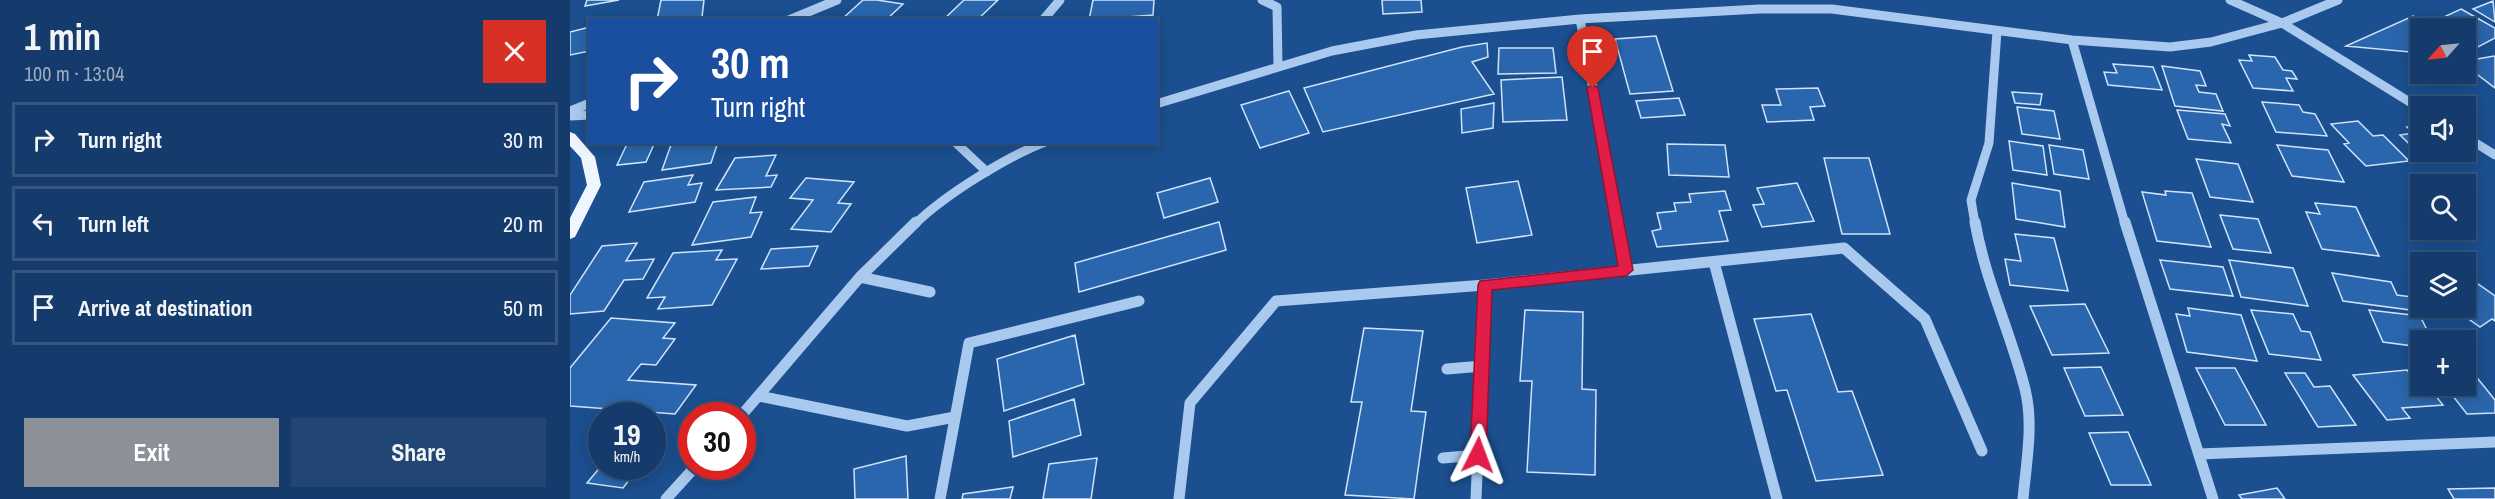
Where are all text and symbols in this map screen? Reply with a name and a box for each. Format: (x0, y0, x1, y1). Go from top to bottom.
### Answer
text: 1 min (24, 13, 101, 61)
north arrow (2410, 18, 2476, 84)
map controls (2410, 18, 2476, 396)
button: close (483, 20, 546, 83)
pin (1567, 26, 1618, 88)
text: 30 m (711, 35, 790, 91)
icon: arrive (1576, 35, 1609, 68)
icon: right (612, 42, 690, 120)
text: 100 m · 13:04 (24, 60, 124, 87)
text: Turn right (711, 89, 805, 125)
button: sound (2410, 96, 2476, 162)
icon: right (27, 123, 60, 156)
text: Turn right (78, 125, 162, 155)
text: 30 m (503, 125, 543, 155)
button: search (2410, 174, 2476, 240)
icon: left (27, 207, 60, 240)
text: Turn left (78, 209, 149, 239)
text: 20 m (503, 209, 543, 239)
button: layers (2410, 252, 2476, 318)
icon: arrive (27, 291, 60, 324)
text: Arrive at destination (78, 293, 252, 323)
text: 50 m (503, 293, 543, 323)
button: + (2410, 330, 2476, 396)
speed limit sign: 30 (678, 402, 756, 480)
text: 19 (613, 414, 641, 454)
button: Exit (24, 418, 279, 487)
button: Share (291, 418, 546, 487)
position arrow (1446, 423, 1510, 487)
text: km/h (614, 446, 640, 467)

